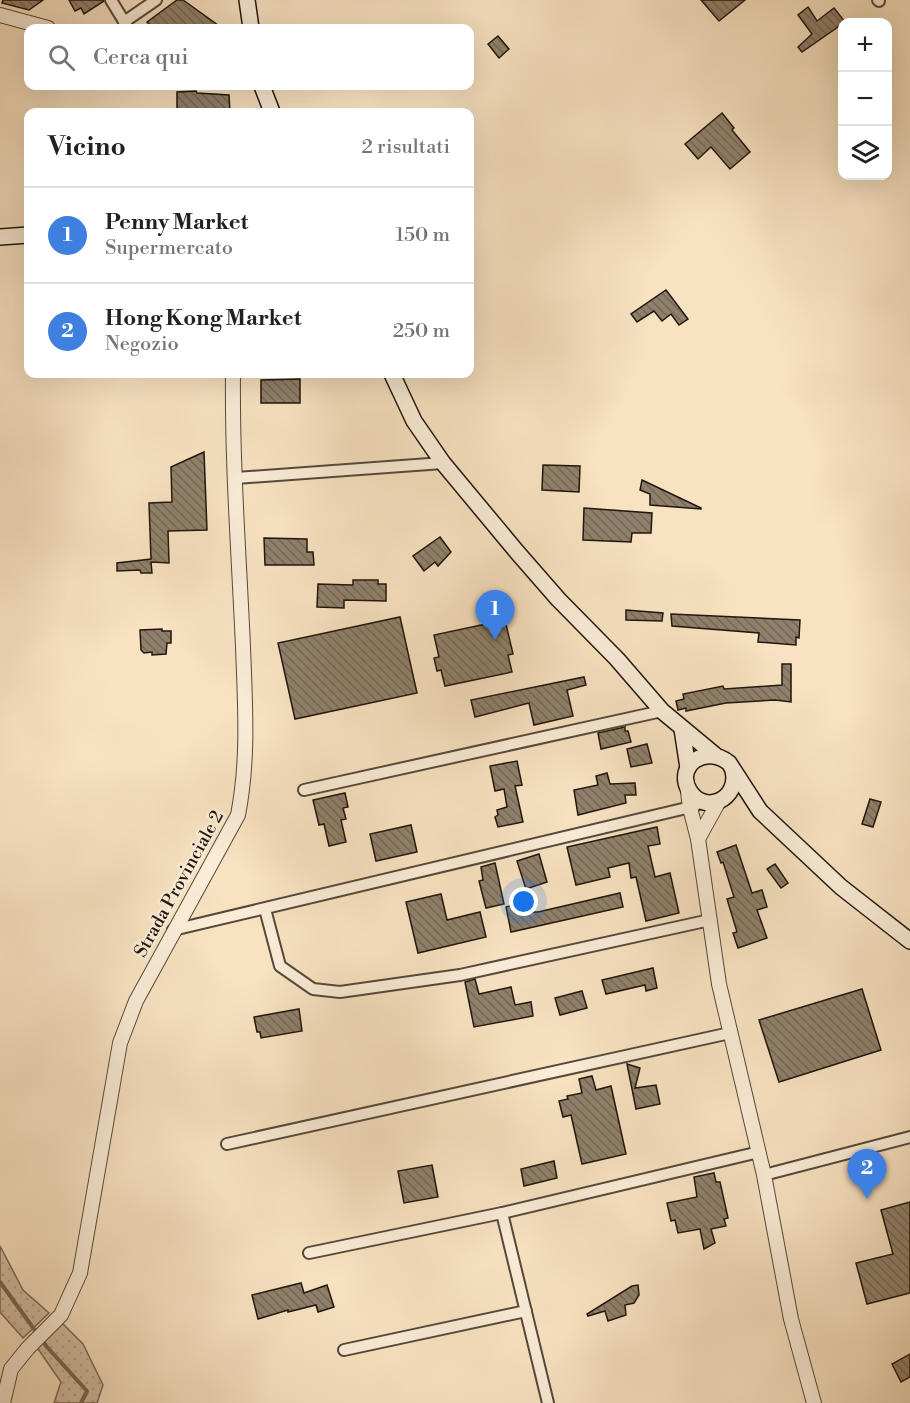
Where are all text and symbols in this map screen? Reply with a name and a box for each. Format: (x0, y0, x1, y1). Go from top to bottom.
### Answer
map controls (838, 18, 892, 180)
button: + (838, 18, 892, 72)
search box (24, 24, 474, 90)
icon: search (45, 41, 78, 74)
text: Cerca qui (93, 44, 189, 71)
button: − (838, 72, 892, 126)
button: layers (838, 126, 892, 180)
text: Vicino (48, 131, 126, 163)
text: 2 risultati (362, 135, 450, 160)
text: Penny Market (105, 209, 248, 236)
text: 1 (63, 223, 72, 248)
text: 150 m (395, 223, 450, 248)
text: Supermercato (105, 236, 233, 261)
text: Hong Kong Market (105, 305, 301, 332)
text: 2 (61, 319, 74, 344)
text: 250 m (393, 319, 450, 344)
text: Negozio (105, 332, 179, 357)
pin: 1 (476, 590, 514, 640)
street label: Strada Provinciale 2 (129, 807, 229, 961)
your location (509, 887, 538, 916)
pin: 2 (848, 1150, 886, 1199)

